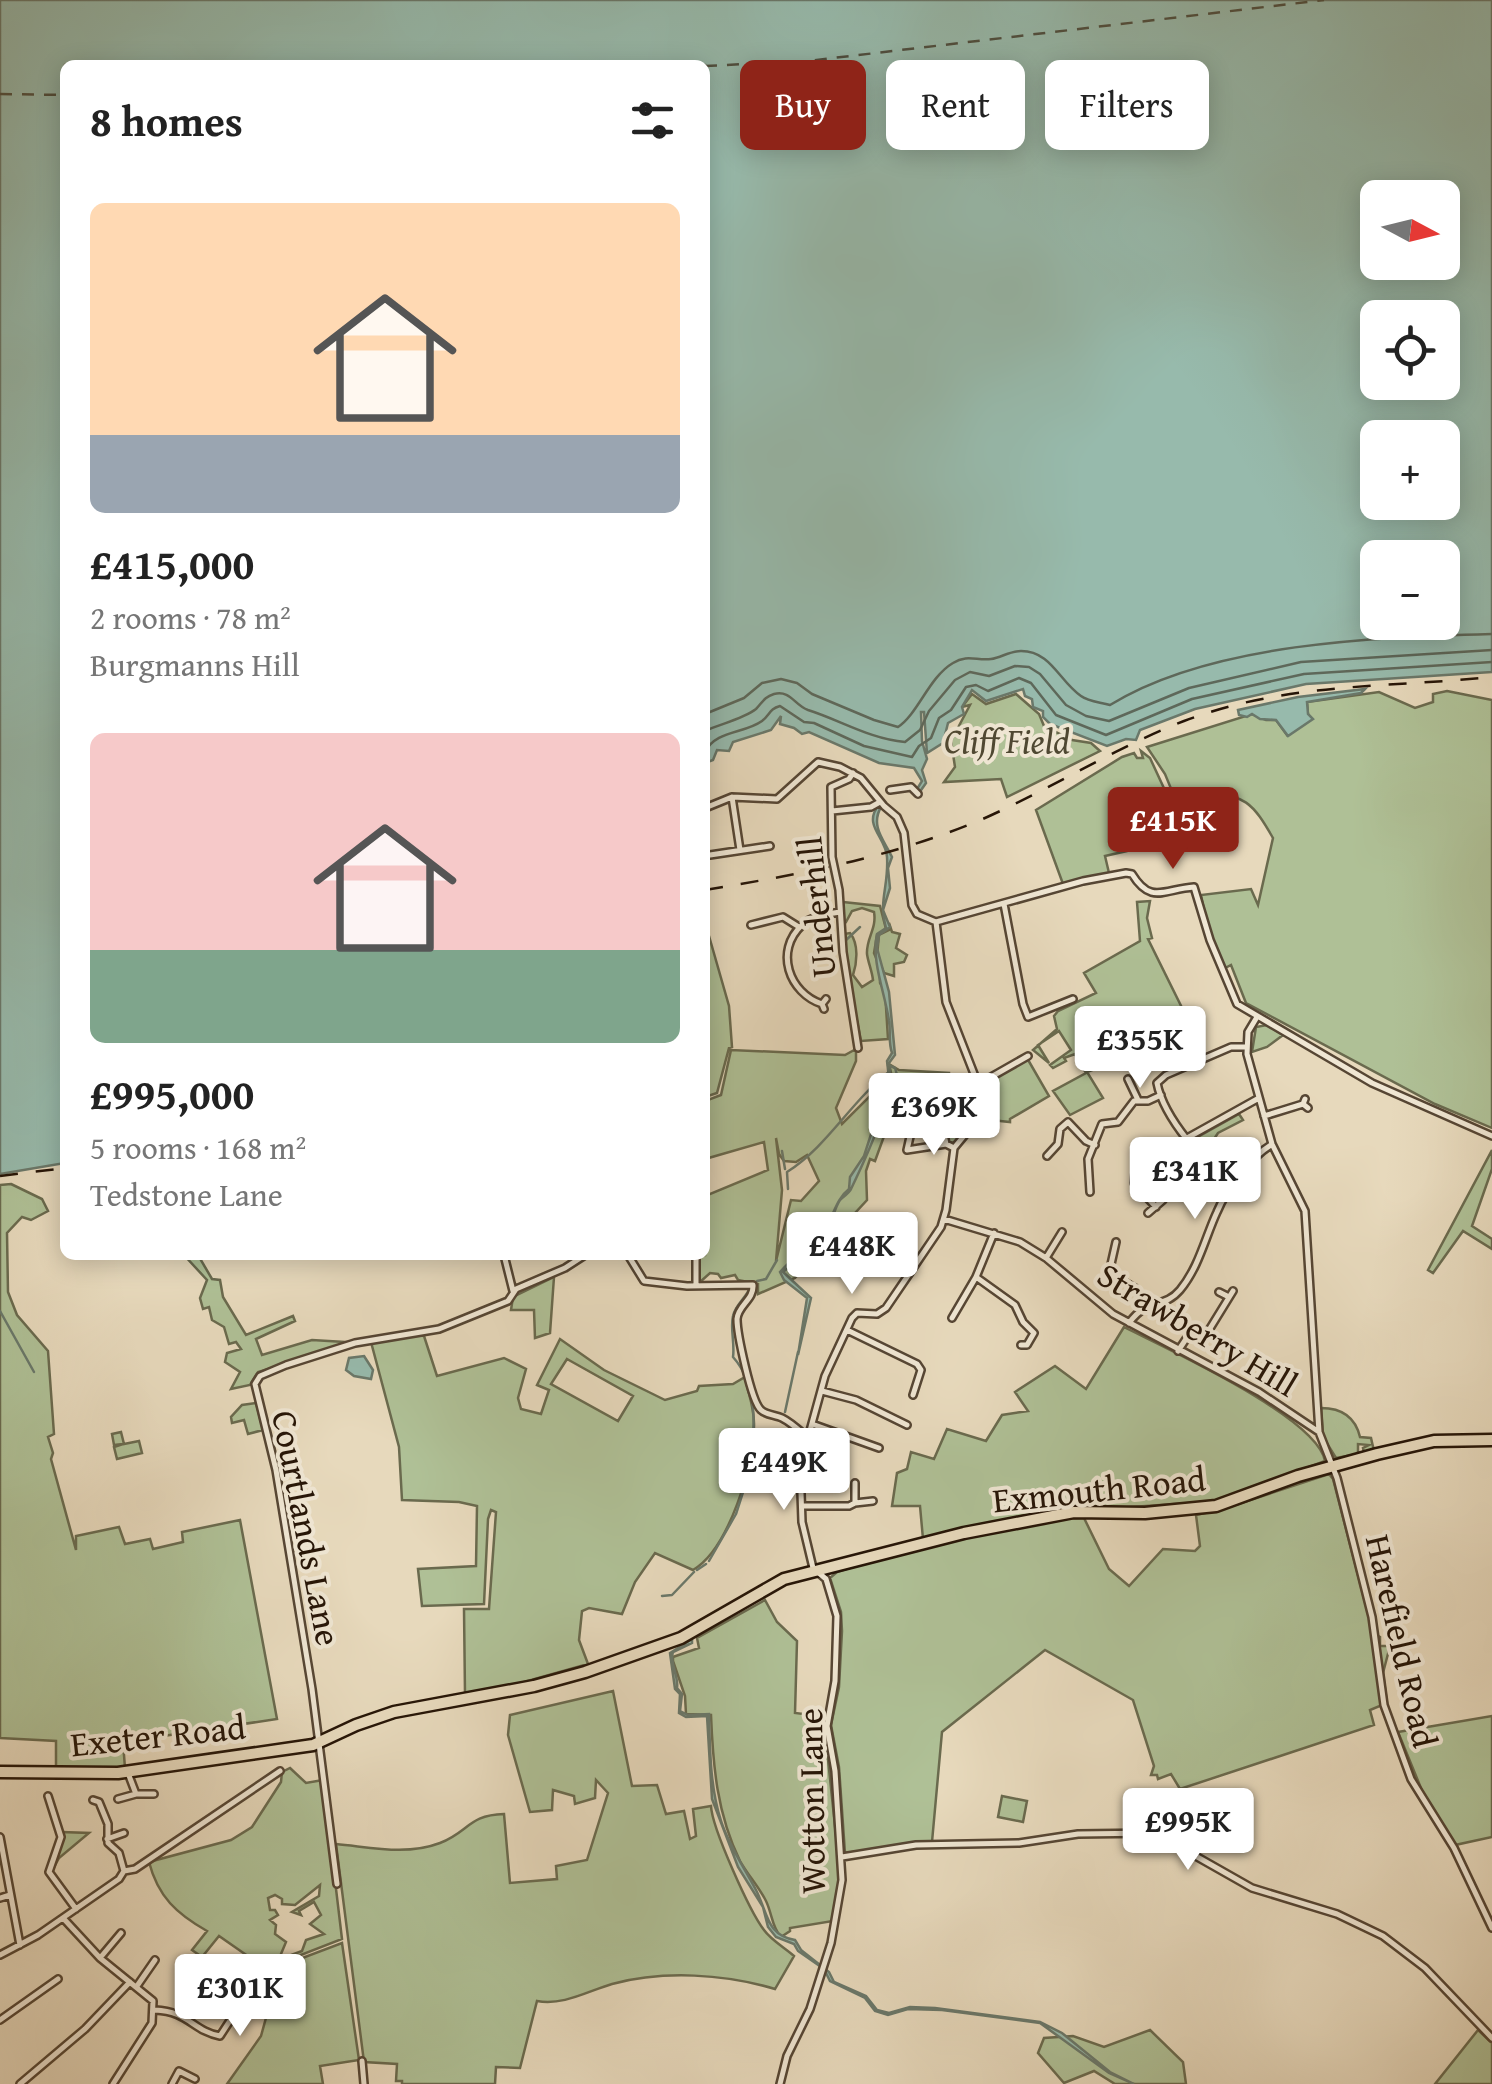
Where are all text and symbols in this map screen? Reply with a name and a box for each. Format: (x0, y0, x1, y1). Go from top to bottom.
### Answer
chip: Buy (740, 60, 866, 150)
chip: Rent (886, 60, 1025, 150)
chip: Filters (1045, 60, 1209, 150)
text: 8 homes (90, 90, 243, 151)
icon: filters (625, 93, 680, 148)
north arrow (1360, 180, 1460, 280)
map controls (1360, 180, 1460, 640)
icon: home (295, 268, 475, 448)
button: locate (1360, 300, 1460, 400)
button: + (1360, 420, 1460, 520)
text: £415,000 (90, 533, 254, 594)
button: − (1360, 540, 1460, 640)
text: 2 rooms · 78 m² (90, 594, 291, 641)
text: Burgmanns Hill (90, 641, 300, 688)
park label: Cliff Field (944, 715, 1070, 766)
pin: £415K (1103, 787, 1243, 872)
text: £415K (1130, 796, 1216, 843)
icon: home (295, 798, 475, 978)
street label: Underhill (783, 834, 849, 980)
pin: £355K (1070, 1006, 1210, 1091)
text: £355K (1097, 1015, 1183, 1062)
text: £995,000 (90, 1063, 254, 1124)
pin: £369K (864, 1073, 1004, 1158)
text: £369K (891, 1082, 977, 1129)
text: 5 rooms · 168 m² (90, 1124, 306, 1171)
pin: £341K (1125, 1137, 1265, 1222)
text: £341K (1152, 1146, 1238, 1193)
text: Tedstone Lane (90, 1171, 283, 1218)
pin: £448K (782, 1212, 922, 1297)
text: £448K (809, 1221, 895, 1268)
street label: Strawberry Hill (1088, 1249, 1308, 1409)
street label: Courtlands Lane (259, 1406, 355, 1650)
pin: £449K (714, 1428, 854, 1513)
text: £449K (741, 1437, 827, 1484)
street label: Exmouth Road (990, 1452, 1208, 1526)
street label: Harefield Road (1353, 1530, 1451, 1753)
street label: Exeter Road (68, 1700, 248, 1770)
street label: Wotton Lane (784, 1708, 838, 1894)
pin: £995K (1118, 1788, 1258, 1873)
text: £995K (1145, 1797, 1231, 1844)
pin: £301K (170, 1954, 310, 2039)
text: £301K (197, 1963, 283, 2010)

